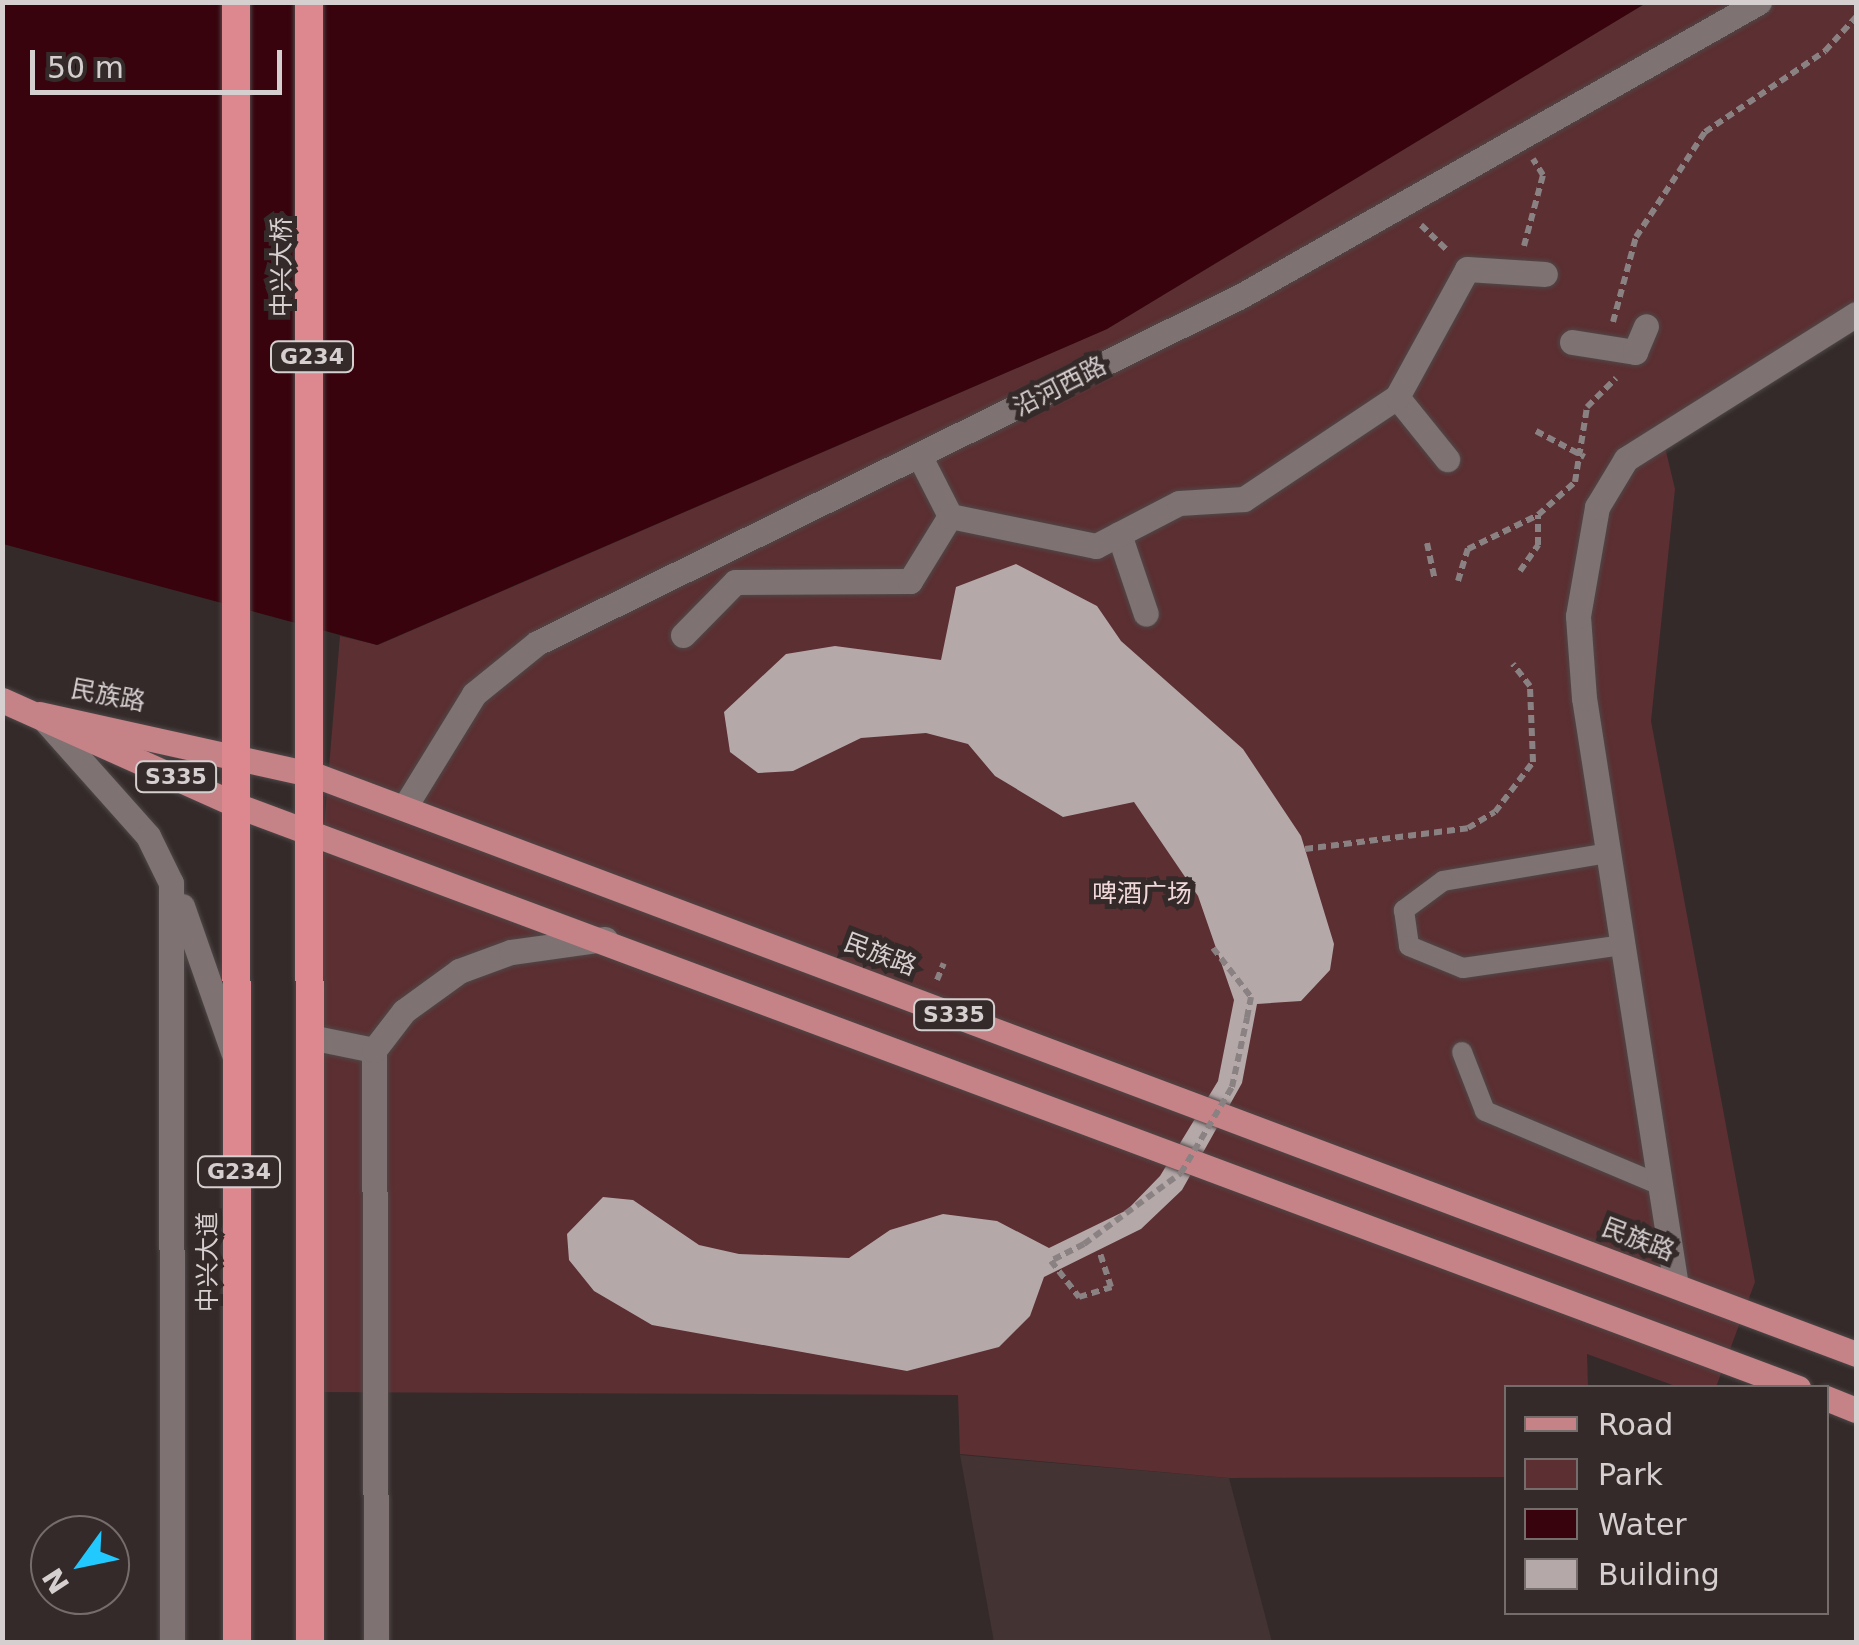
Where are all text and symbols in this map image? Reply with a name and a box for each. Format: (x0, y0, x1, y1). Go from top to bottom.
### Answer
scale bar (35, 30, 288, 92)
text: 50 m (47, 50, 124, 85)
street label: 中兴大桥 (267, 217, 297, 317)
road number: G234 (270, 340, 354, 374)
street label: 沿河西路 (1009, 351, 1111, 423)
street label: 民族路 (68, 674, 148, 718)
road number: S335 (134, 760, 218, 794)
park label: 啤酒广场 (1092, 879, 1192, 909)
street label: 民族路 (840, 928, 920, 982)
road number: S335 (912, 998, 996, 1032)
road number: G234 (196, 1155, 282, 1189)
street label: 中兴大道 (193, 1212, 223, 1312)
street label: 民族路 (1598, 1213, 1678, 1267)
legend (1504, 1385, 1829, 1615)
text: Road (1598, 1407, 1673, 1442)
text: Park (1598, 1457, 1663, 1492)
text: Water (1598, 1507, 1687, 1542)
north arrow (30, 1515, 130, 1615)
text: Building (1598, 1557, 1720, 1592)
text: N (36, 1562, 76, 1599)

